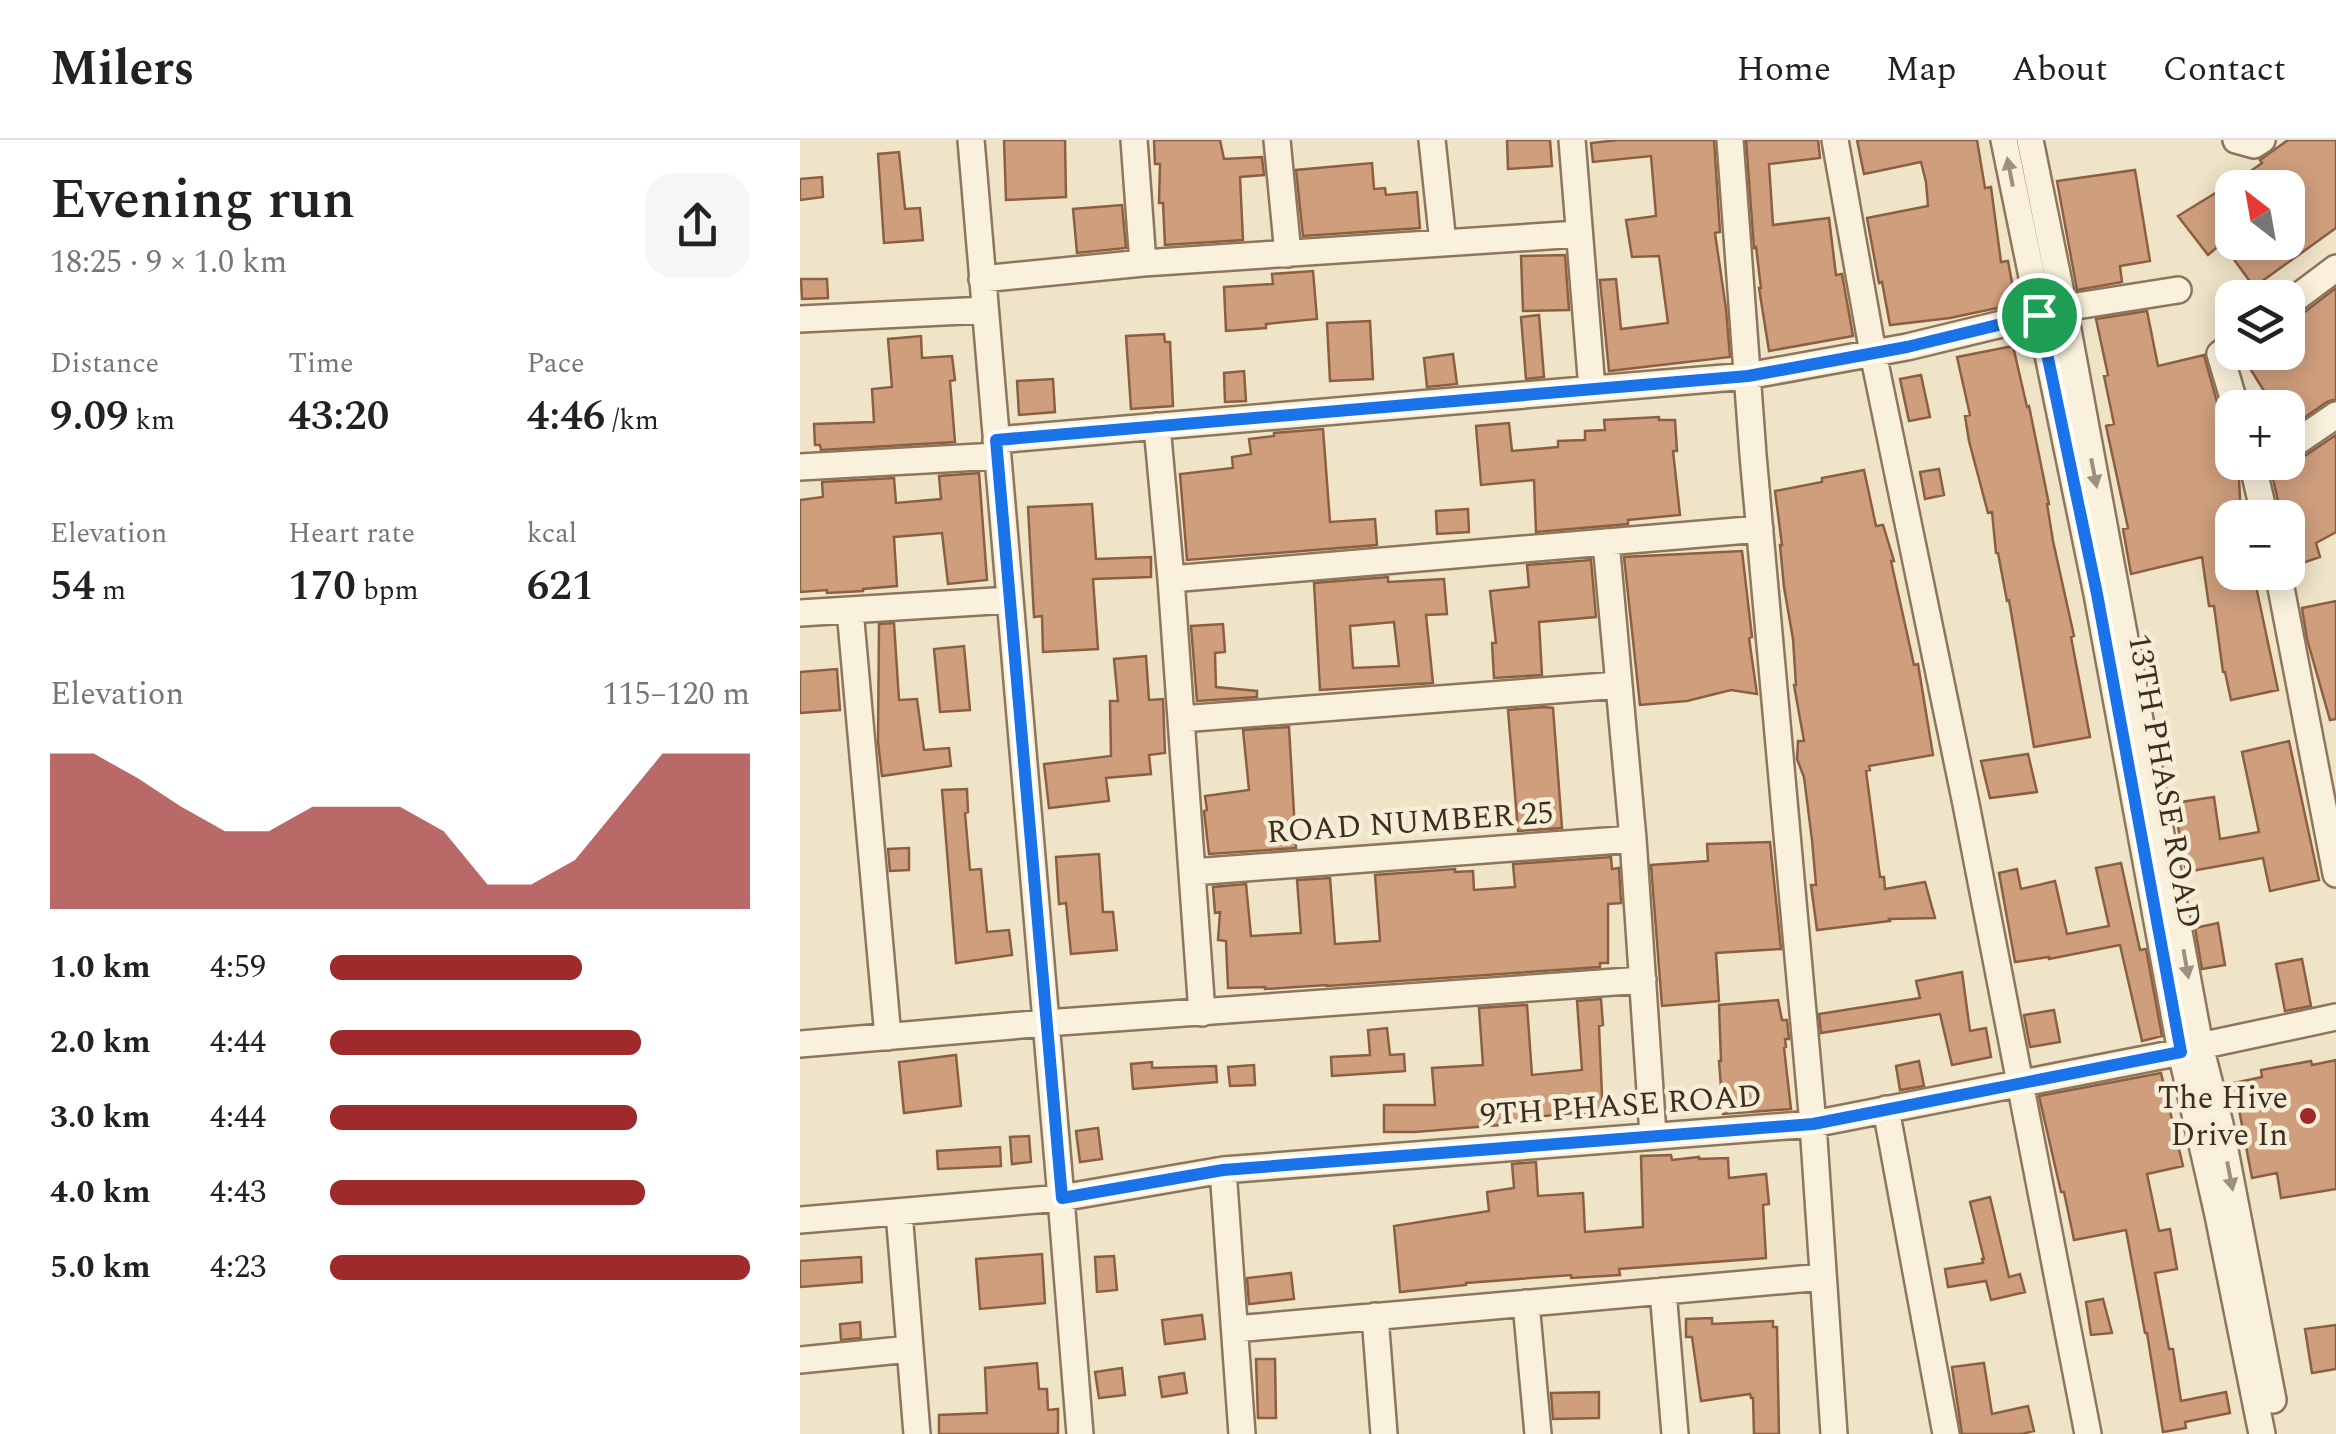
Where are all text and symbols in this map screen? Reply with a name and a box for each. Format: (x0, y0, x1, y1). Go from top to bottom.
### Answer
text: Milers (50, 33, 195, 106)
text: Home (1737, 43, 1831, 96)
text: Map (1886, 43, 1956, 96)
text: About (2011, 43, 2108, 96)
text: Contact (2163, 43, 2286, 96)
one-way arrow (2002, 156, 2018, 187)
text: Evening run (50, 159, 355, 242)
north arrow (2215, 170, 2305, 260)
map controls (2215, 170, 2305, 590)
button: share (645, 173, 750, 278)
text: 18:25 · 9 × 1.0 km (50, 238, 287, 287)
pin (1997, 273, 2082, 358)
button: layers (2215, 280, 2305, 370)
icon: arrive (2012, 288, 2067, 343)
text: Distance (50, 342, 159, 385)
text: Time (288, 342, 354, 385)
text: Pace (527, 342, 585, 385)
text: 9.09 (50, 385, 129, 448)
text: 43:20 (288, 385, 389, 448)
text: 4:46 (527, 385, 605, 448)
button: + (2215, 390, 2305, 480)
text: km (129, 399, 175, 442)
text: /km (605, 399, 659, 442)
one-way arrow (2087, 457, 2103, 488)
button: − (2215, 500, 2305, 590)
text: Elevation (50, 512, 167, 555)
text: Heart rate (288, 512, 415, 555)
text: kcal (527, 512, 577, 555)
text: 54 (50, 555, 95, 618)
text: 170 (288, 555, 356, 618)
text: 621 (527, 555, 594, 618)
text: m (95, 569, 126, 612)
text: bpm (356, 569, 419, 612)
street label: 13TH PHASE ROAD (2114, 630, 2214, 932)
text: Elevation (50, 670, 184, 719)
text: 115–120 m (602, 670, 750, 719)
street label: ROAD NUMBER 25 (1265, 789, 1555, 857)
text: 1.0 km (50, 943, 151, 992)
text: 4:59 (210, 943, 266, 992)
one-way arrow (2178, 949, 2194, 980)
text: 2.0 km (50, 1018, 151, 1067)
text: 4:44 (210, 1018, 266, 1067)
street label: 9TH PHASE ROAD (1478, 1072, 1764, 1140)
place label: The Hive Drive In (2158, 1074, 2288, 1160)
text: 3.0 km (50, 1093, 151, 1142)
text: 4:44 (210, 1093, 266, 1142)
marker: The Hive Drive In (2297, 1105, 2319, 1127)
one-way arrow (2223, 1160, 2238, 1192)
text: 4.0 km (50, 1168, 151, 1217)
text: 4:43 (210, 1168, 266, 1217)
text: 5.0 km (50, 1243, 151, 1292)
text: 4:23 (210, 1243, 266, 1292)

